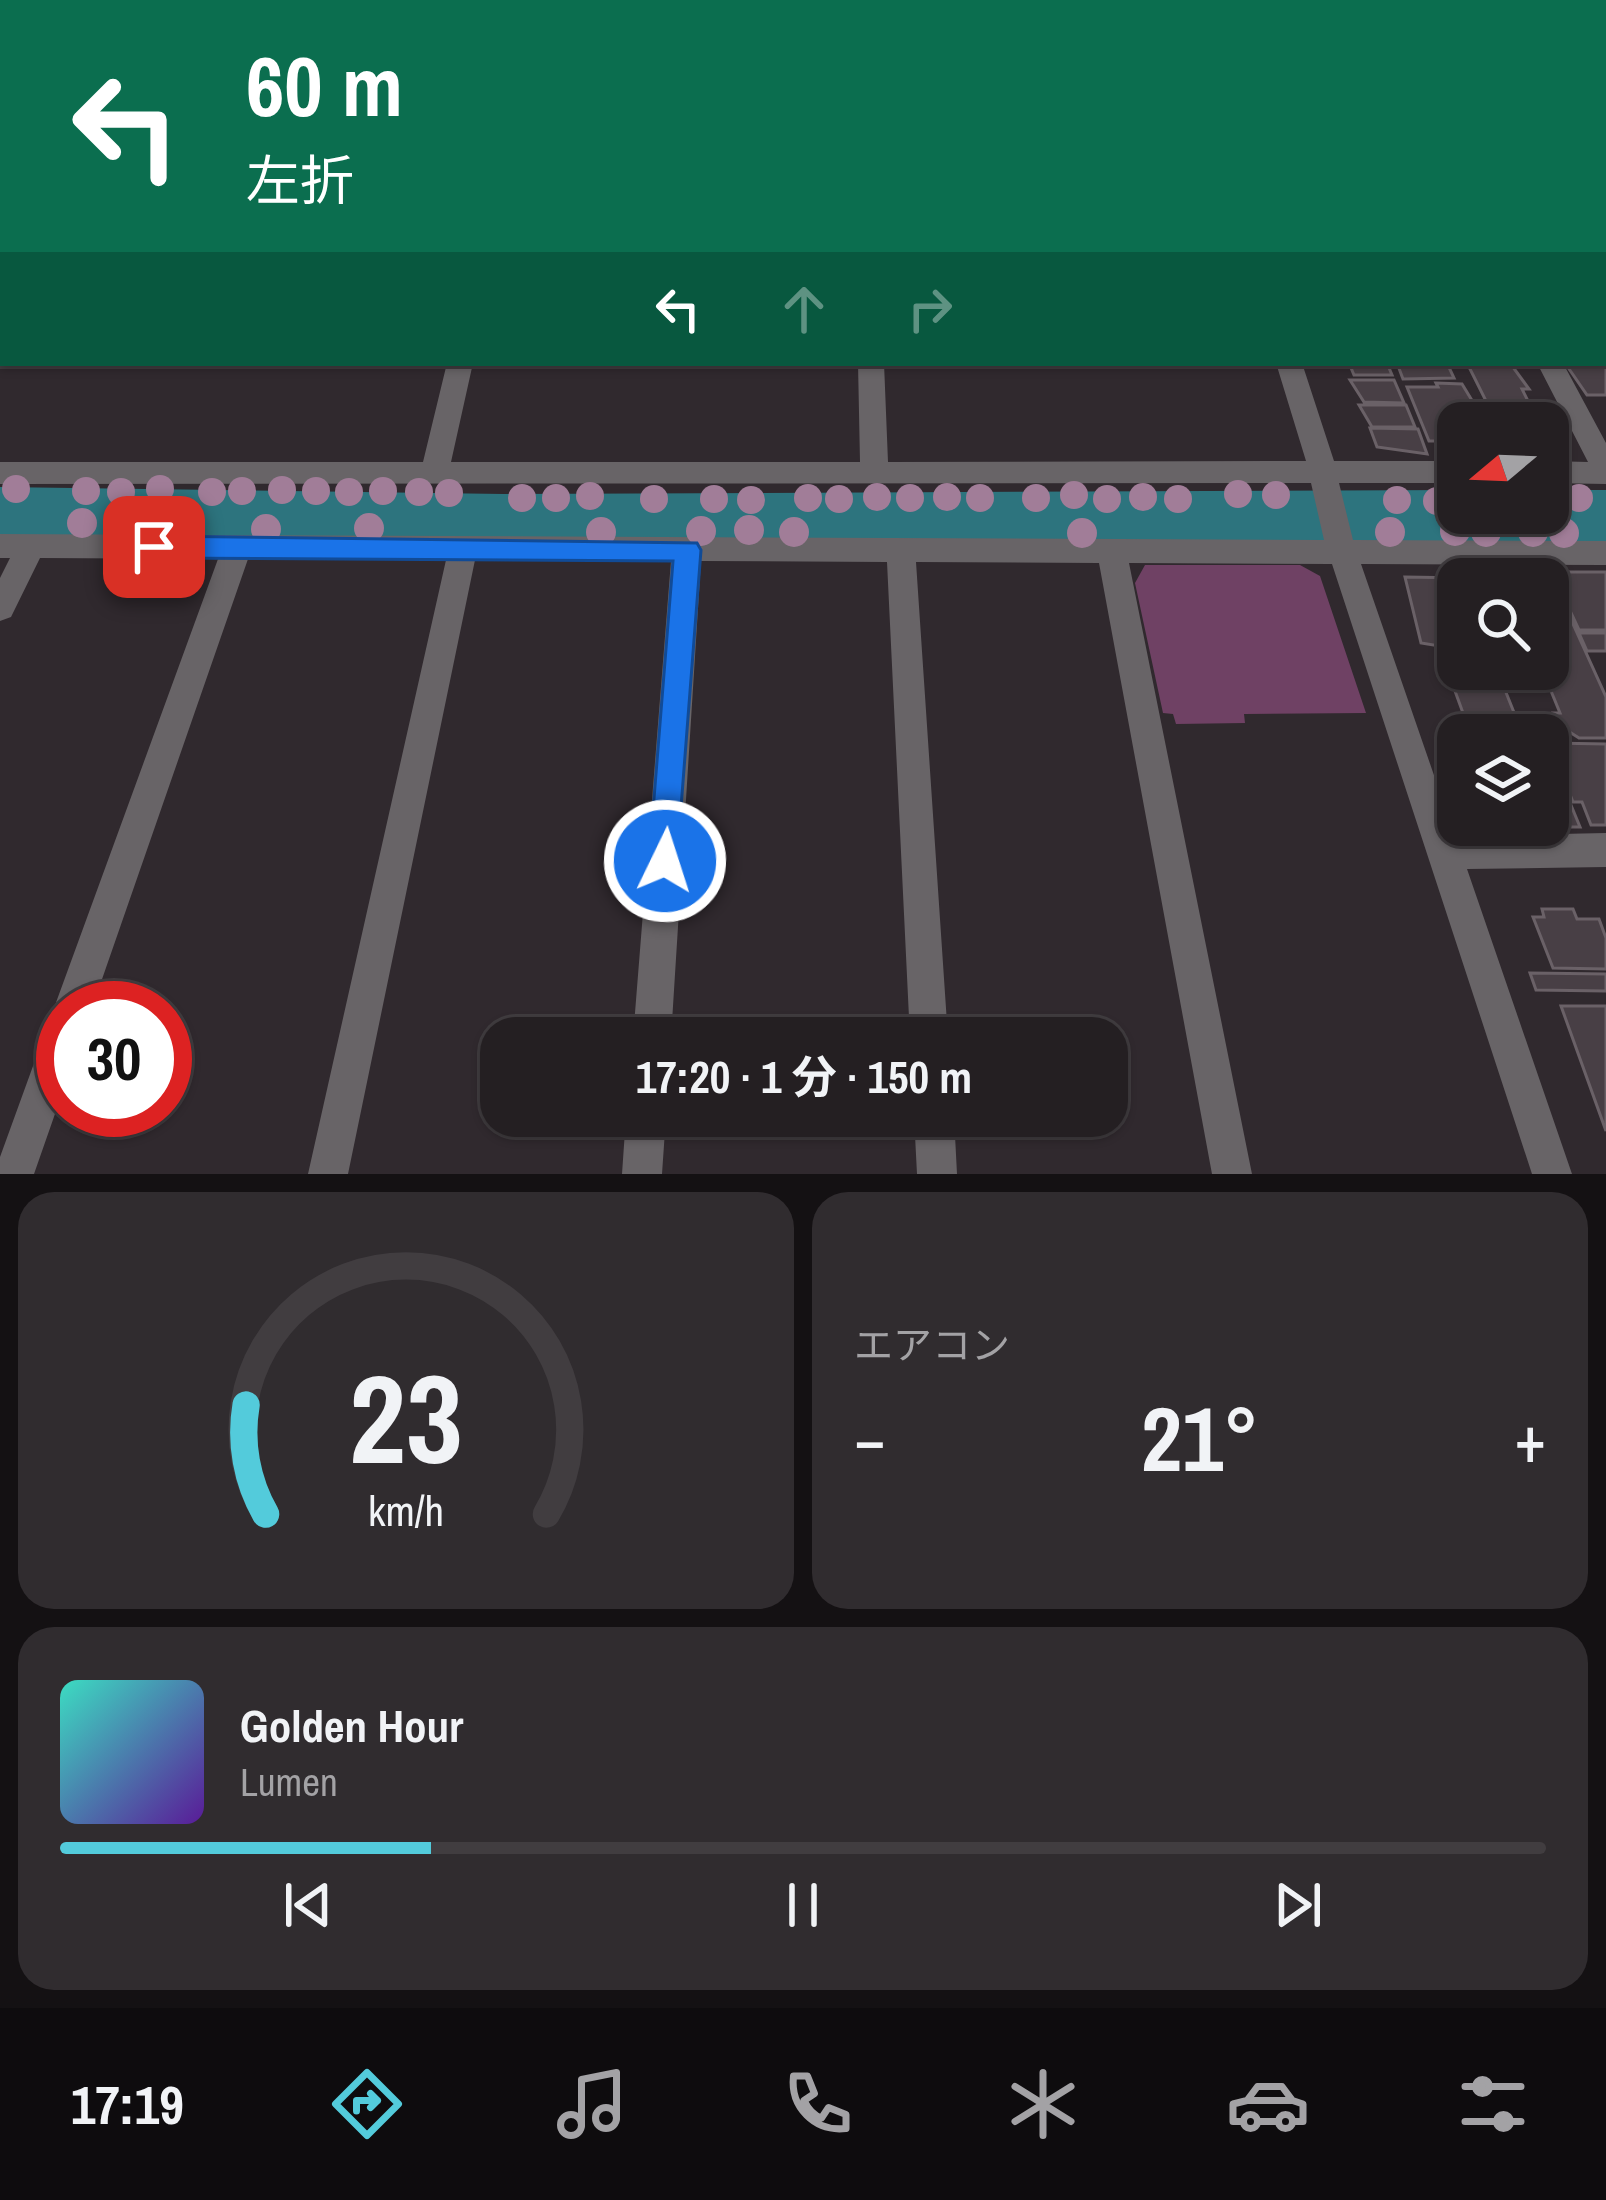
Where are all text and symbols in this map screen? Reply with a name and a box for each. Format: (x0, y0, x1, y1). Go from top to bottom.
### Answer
text: 60 m (246, 29, 403, 142)
icon: left (48, 48, 204, 204)
text: 左折 (246, 144, 354, 217)
icon: left (645, 276, 711, 342)
icon: ahead (771, 276, 837, 342)
icon: right (897, 276, 963, 342)
north arrow (1437, 402, 1569, 534)
map controls (1437, 402, 1569, 846)
pin (103, 496, 205, 598)
icon: arrive (121, 514, 187, 580)
button: search (1437, 558, 1569, 690)
button: layers (1437, 714, 1569, 846)
position arrow (602, 798, 728, 924)
speed limit sign: 30 (36, 981, 192, 1137)
text: 17:20 · 1 分 · 150 m (636, 1046, 972, 1107)
text: エアコン (854, 1319, 1010, 1371)
text: 23 (349, 1334, 463, 1502)
text: 21° (1141, 1378, 1259, 1499)
text: − (854, 1394, 886, 1483)
text: + (1514, 1394, 1546, 1483)
text: km/h (368, 1481, 444, 1538)
text: Golden Hour (240, 1695, 463, 1756)
text: Lumen (240, 1756, 338, 1808)
icon: previous (275, 1872, 341, 1938)
icon: pause (770, 1872, 836, 1938)
icon: next (1265, 1872, 1331, 1938)
icon: directions (325, 2062, 409, 2146)
icon: music (550, 2062, 634, 2146)
icon: phone (776, 2062, 860, 2146)
icon: climate (1001, 2062, 1085, 2146)
icon: car (1226, 2062, 1310, 2146)
icon: filters (1451, 2062, 1535, 2146)
text: 17:19 (71, 2068, 184, 2141)

